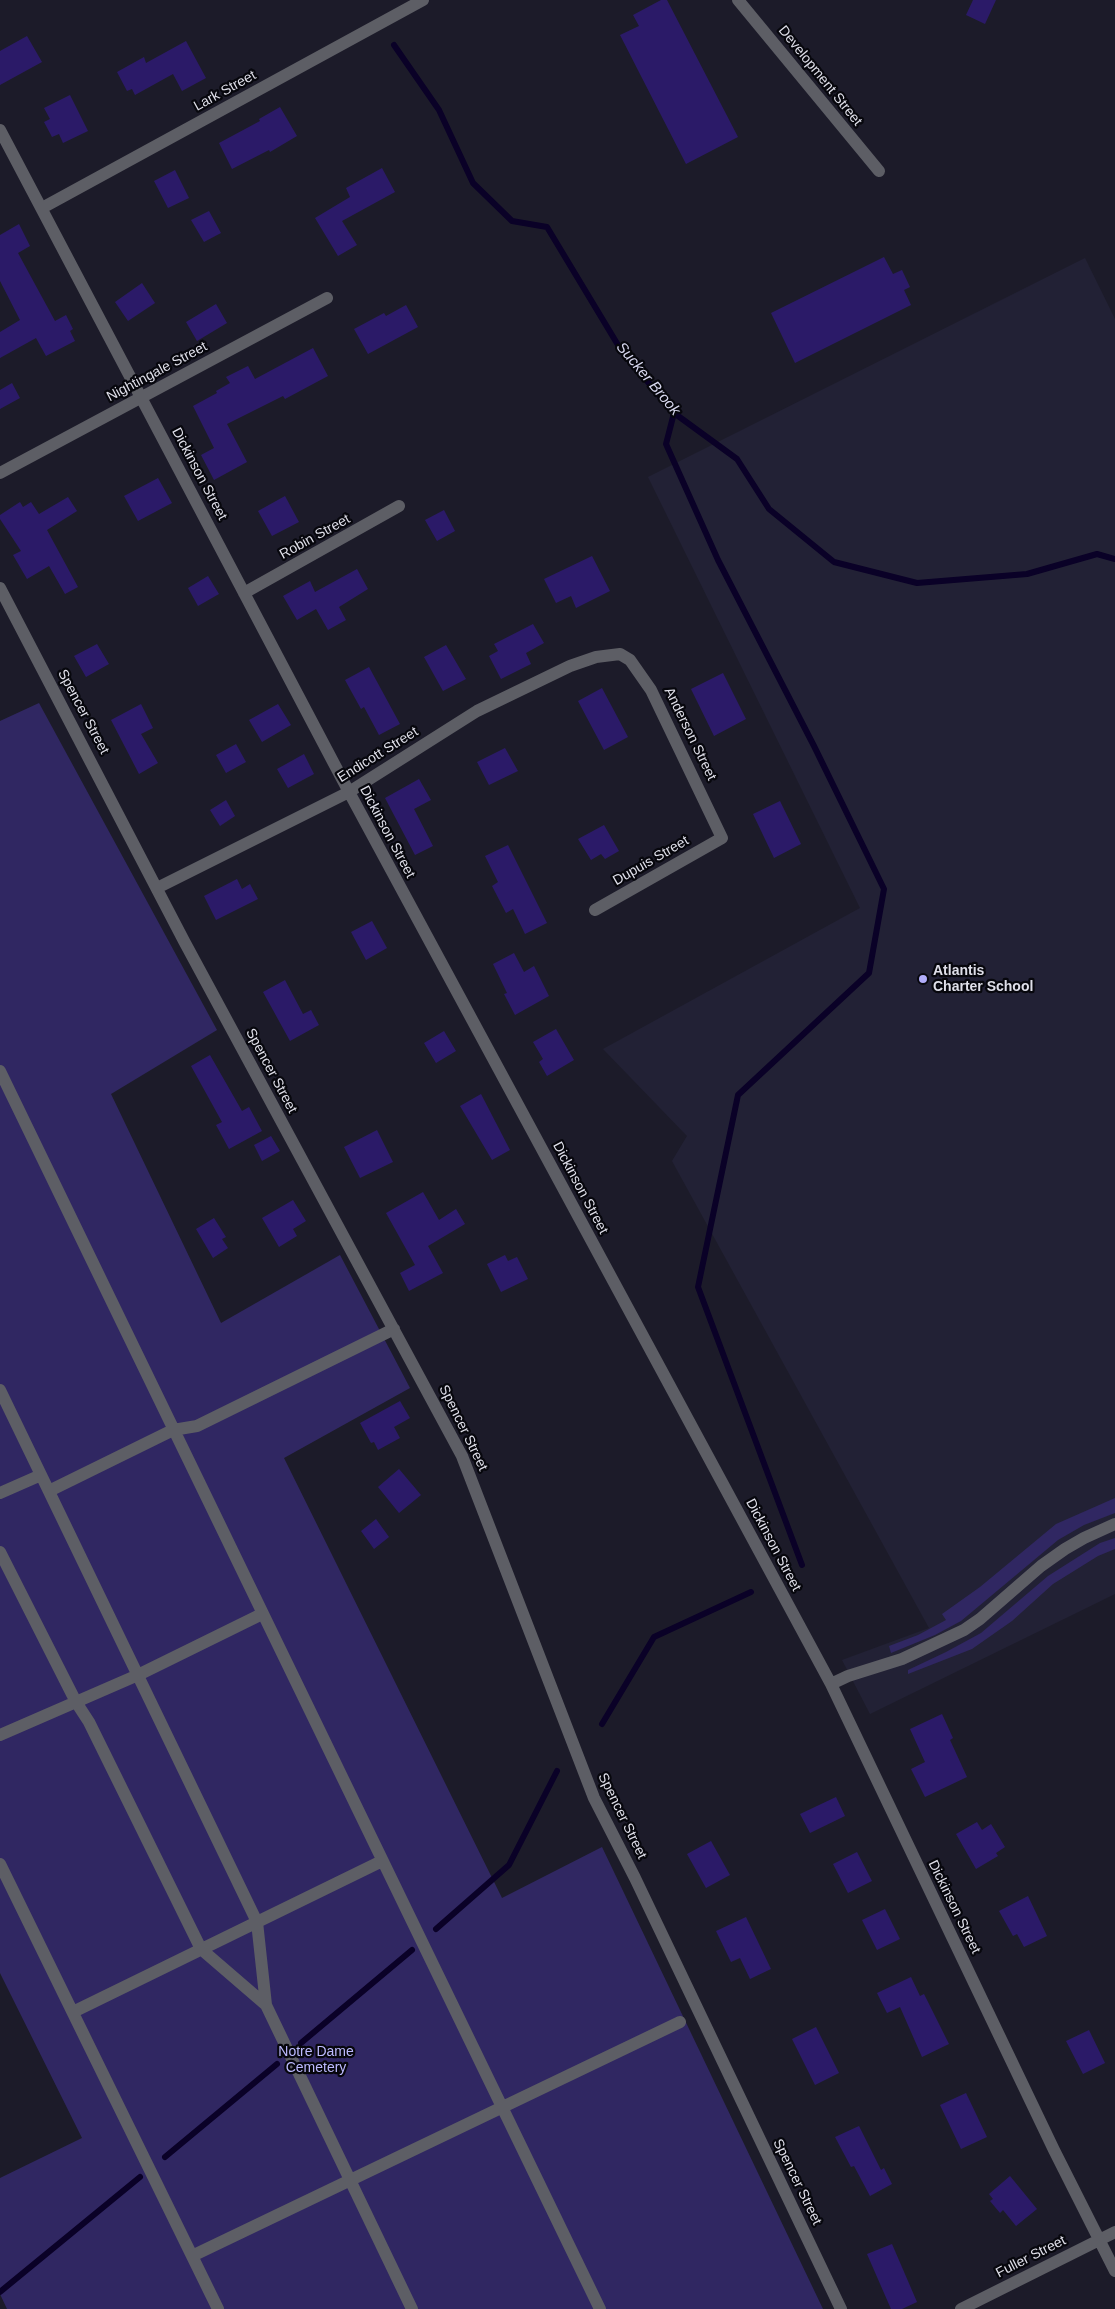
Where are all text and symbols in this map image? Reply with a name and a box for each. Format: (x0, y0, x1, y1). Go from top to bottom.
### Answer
street label: Development Street (775, 23, 865, 129)
street label: Lark Street (191, 67, 259, 115)
street label: Nightingale Street (104, 338, 210, 406)
water label: Sucker Brook (612, 339, 684, 419)
street label: Dickinson Street (168, 425, 230, 523)
street label: Robin Street (277, 511, 353, 563)
street label: Spencer Street (54, 667, 112, 757)
street label: Anderson Street (660, 685, 720, 783)
street label: Endicott Street (335, 724, 421, 786)
street label: Dickinson Street (356, 783, 418, 881)
street label: Dupuis Street (610, 833, 692, 889)
place label: Atlantis Charter School (933, 963, 1033, 996)
marker: Atlantis Charter School (917, 973, 929, 985)
street label: Spencer Street (242, 1026, 300, 1116)
street label: Dickinson Street (549, 1139, 611, 1237)
street label: Spencer Street (435, 1382, 491, 1474)
street label: Dickinson Street (742, 1496, 804, 1594)
street label: Spencer Street (594, 1770, 650, 1862)
street label: Dickinson Street (924, 1858, 984, 1956)
park label: Notre Dame Cemetery (278, 2044, 354, 2076)
street label: Spencer Street (769, 2136, 825, 2228)
street label: Fuller Street (993, 2232, 1069, 2282)

